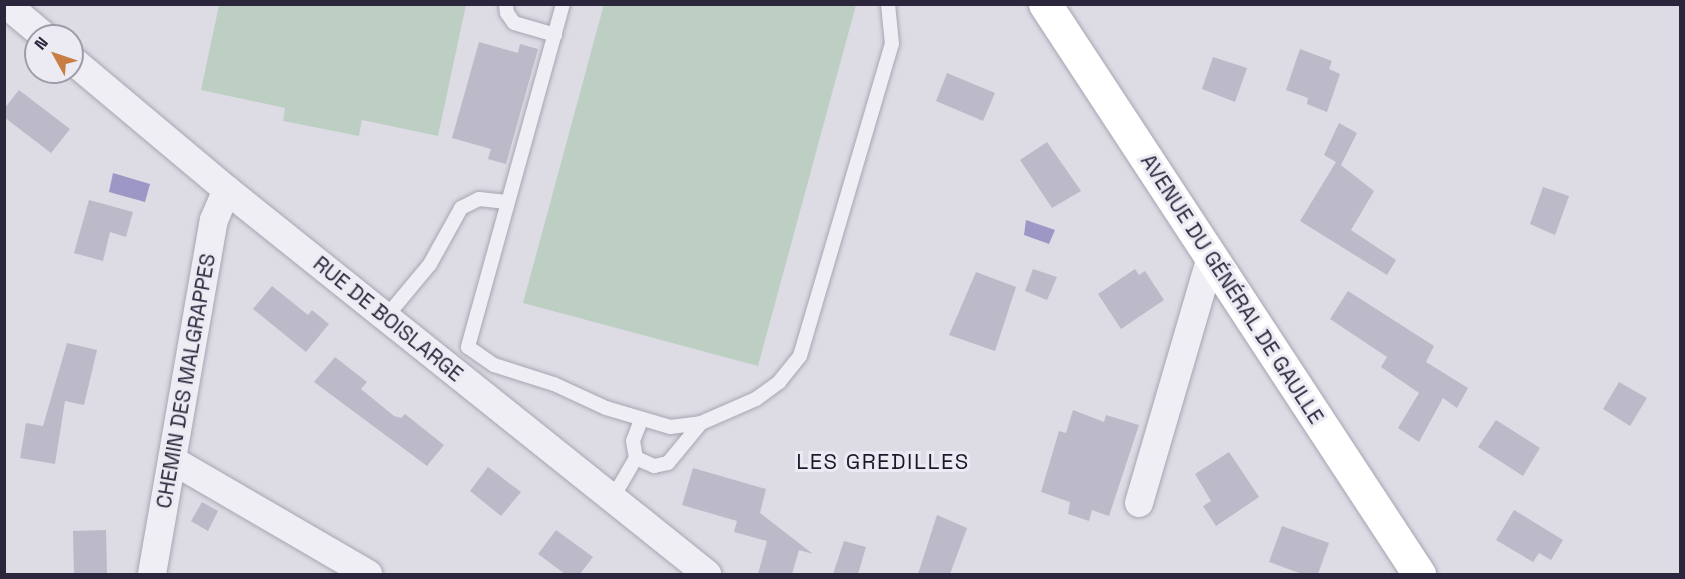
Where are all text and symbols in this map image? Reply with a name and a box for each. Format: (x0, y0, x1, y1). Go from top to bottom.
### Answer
north arrow (24, 24, 84, 84)
text: N (30, 33, 53, 54)
street label: AVENUE DU GÉNÉRAL DE GAULLE (1135, 149, 1329, 429)
street label: RUE DE BOISLARGE (308, 251, 468, 387)
street label: CHEMIN DES MALGRAPPES (151, 252, 221, 510)
district label: LES GREDILLES (796, 449, 970, 475)

